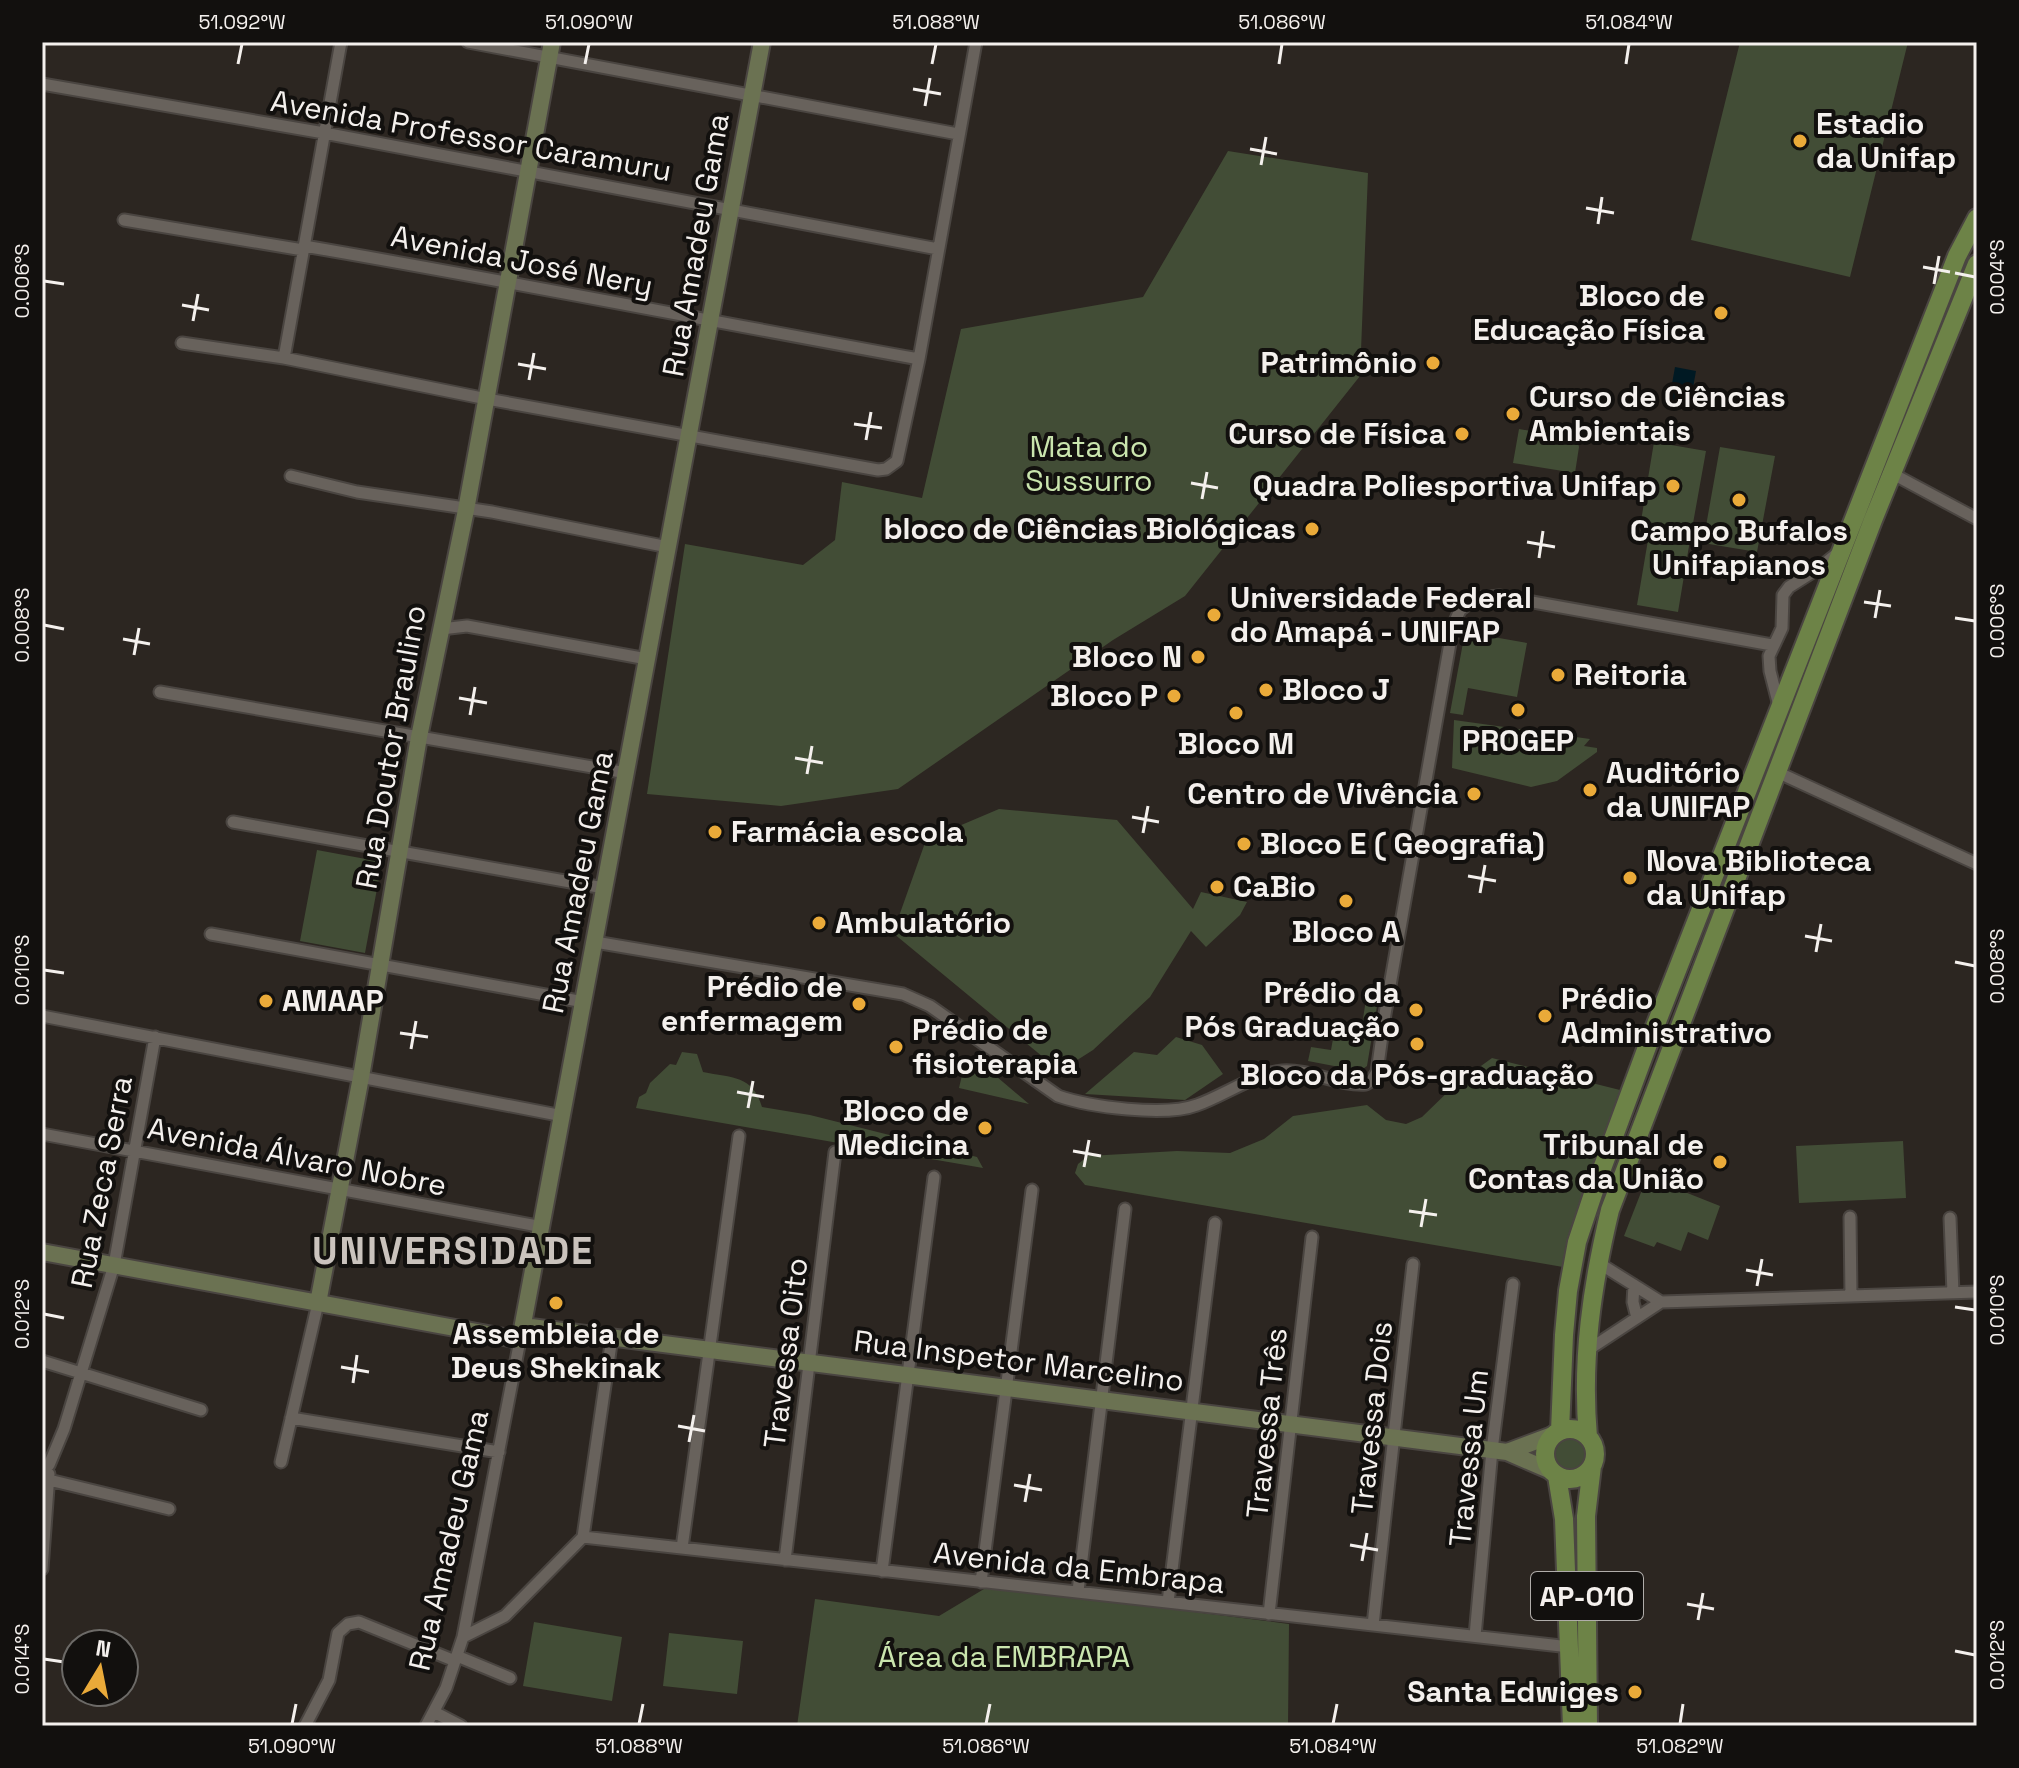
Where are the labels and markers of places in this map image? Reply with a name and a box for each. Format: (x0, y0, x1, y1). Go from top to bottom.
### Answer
place label: Estadio da Unifap (1816, 104, 1956, 177)
marker: Estadio da Unifap (1791, 132, 1809, 150)
place label: Bloco de Educação Física (1473, 276, 1705, 349)
marker: Bloco de Educação Física (1712, 304, 1730, 322)
place label: Patrimônio (1261, 343, 1417, 382)
marker: Patrimônio (1424, 354, 1442, 372)
place label: Curso de Ciências Ambientais (1529, 377, 1786, 450)
marker: Curso de Ciências Ambientais (1504, 405, 1522, 423)
place label: Curso de Física (1228, 414, 1446, 453)
marker: Curso de Física (1453, 425, 1471, 443)
place label: Quadra Poliesportiva Unifap (1252, 466, 1657, 505)
marker: Quadra Poliesportiva Unifap (1664, 477, 1682, 495)
marker: Campo Bufalos Unifapianos (1730, 491, 1748, 509)
place label: bloco de Ciências Biológicas (883, 509, 1296, 548)
place label: Campo Bufalos Unifapianos (1630, 511, 1848, 584)
marker: bloco de Ciências Biológicas (1303, 520, 1321, 538)
place label: Universidade Federal do Amapá - UNIFAP (1230, 578, 1532, 651)
marker: Universidade Federal do Amapá - UNIFAP (1205, 606, 1223, 624)
place label: Bloco N (1072, 637, 1182, 676)
marker: Bloco N (1189, 648, 1207, 666)
place label: Reitoria (1574, 655, 1687, 694)
marker: Reitoria (1549, 666, 1567, 684)
place label: Bloco J (1282, 670, 1390, 709)
place label: Bloco P (1050, 676, 1158, 715)
marker: Bloco J (1257, 681, 1275, 699)
marker: Bloco P (1165, 687, 1183, 705)
marker: PROGEP (1509, 701, 1527, 719)
marker: Bloco M (1227, 704, 1245, 722)
place label: PROGEP (1462, 721, 1574, 760)
place label: Bloco M (1178, 724, 1294, 763)
place label: Auditório da UNIFAP (1606, 753, 1750, 826)
place label: Centro de Vivência (1187, 774, 1458, 813)
marker: Auditório da UNIFAP (1581, 781, 1599, 799)
marker: Centro de Vivência (1465, 785, 1483, 803)
place label: Farmácia escola (731, 812, 963, 851)
marker: Farmácia escola (706, 823, 724, 841)
place label: Bloco E ( Geografia) (1260, 824, 1545, 863)
marker: Bloco E ( Geografia) (1235, 835, 1253, 853)
place label: Nova Biblioteca da Unifap (1646, 841, 1871, 914)
place label: CaBio (1233, 867, 1316, 906)
marker: Nova Biblioteca da Unifap (1621, 869, 1639, 887)
marker: CaBio (1208, 878, 1226, 896)
marker: Bloco A (1337, 892, 1355, 910)
place label: Ambulatório (835, 903, 1011, 942)
place label: Bloco A (1292, 912, 1400, 951)
marker: Ambulatório (810, 914, 828, 932)
place label: Prédio de enfermagem (661, 967, 843, 1040)
place label: Prédio da Pós Graduação (1184, 973, 1400, 1046)
place label: Prédio Administrativo (1561, 979, 1772, 1052)
place label: AMAAP (282, 981, 384, 1020)
marker: AMAAP (257, 992, 275, 1010)
marker: Prédio de enfermagem (850, 995, 868, 1013)
marker: Prédio da Pós Graduação (1407, 1001, 1425, 1019)
marker: Prédio Administrativo (1536, 1007, 1554, 1025)
place label: Prédio de fisioterapia (912, 1010, 1078, 1083)
marker: Bloco da Pós-graduação (1408, 1035, 1426, 1053)
marker: Prédio de fisioterapia (887, 1038, 905, 1056)
place label: Bloco da Pós-graduação (1240, 1055, 1594, 1094)
place label: Bloco de Medicina (837, 1091, 969, 1164)
marker: Bloco de Medicina (976, 1119, 994, 1137)
place label: Tribunal de Contas da União (1468, 1125, 1704, 1198)
marker: Tribunal de Contas da União (1711, 1153, 1729, 1171)
marker: Assembleia de Deus Shekinak (547, 1294, 565, 1312)
place label: Assembleia de Deus Shekinak (451, 1314, 661, 1387)
place label: Santa Edwiges (1407, 1672, 1619, 1711)
marker: Santa Edwiges (1626, 1683, 1644, 1701)

